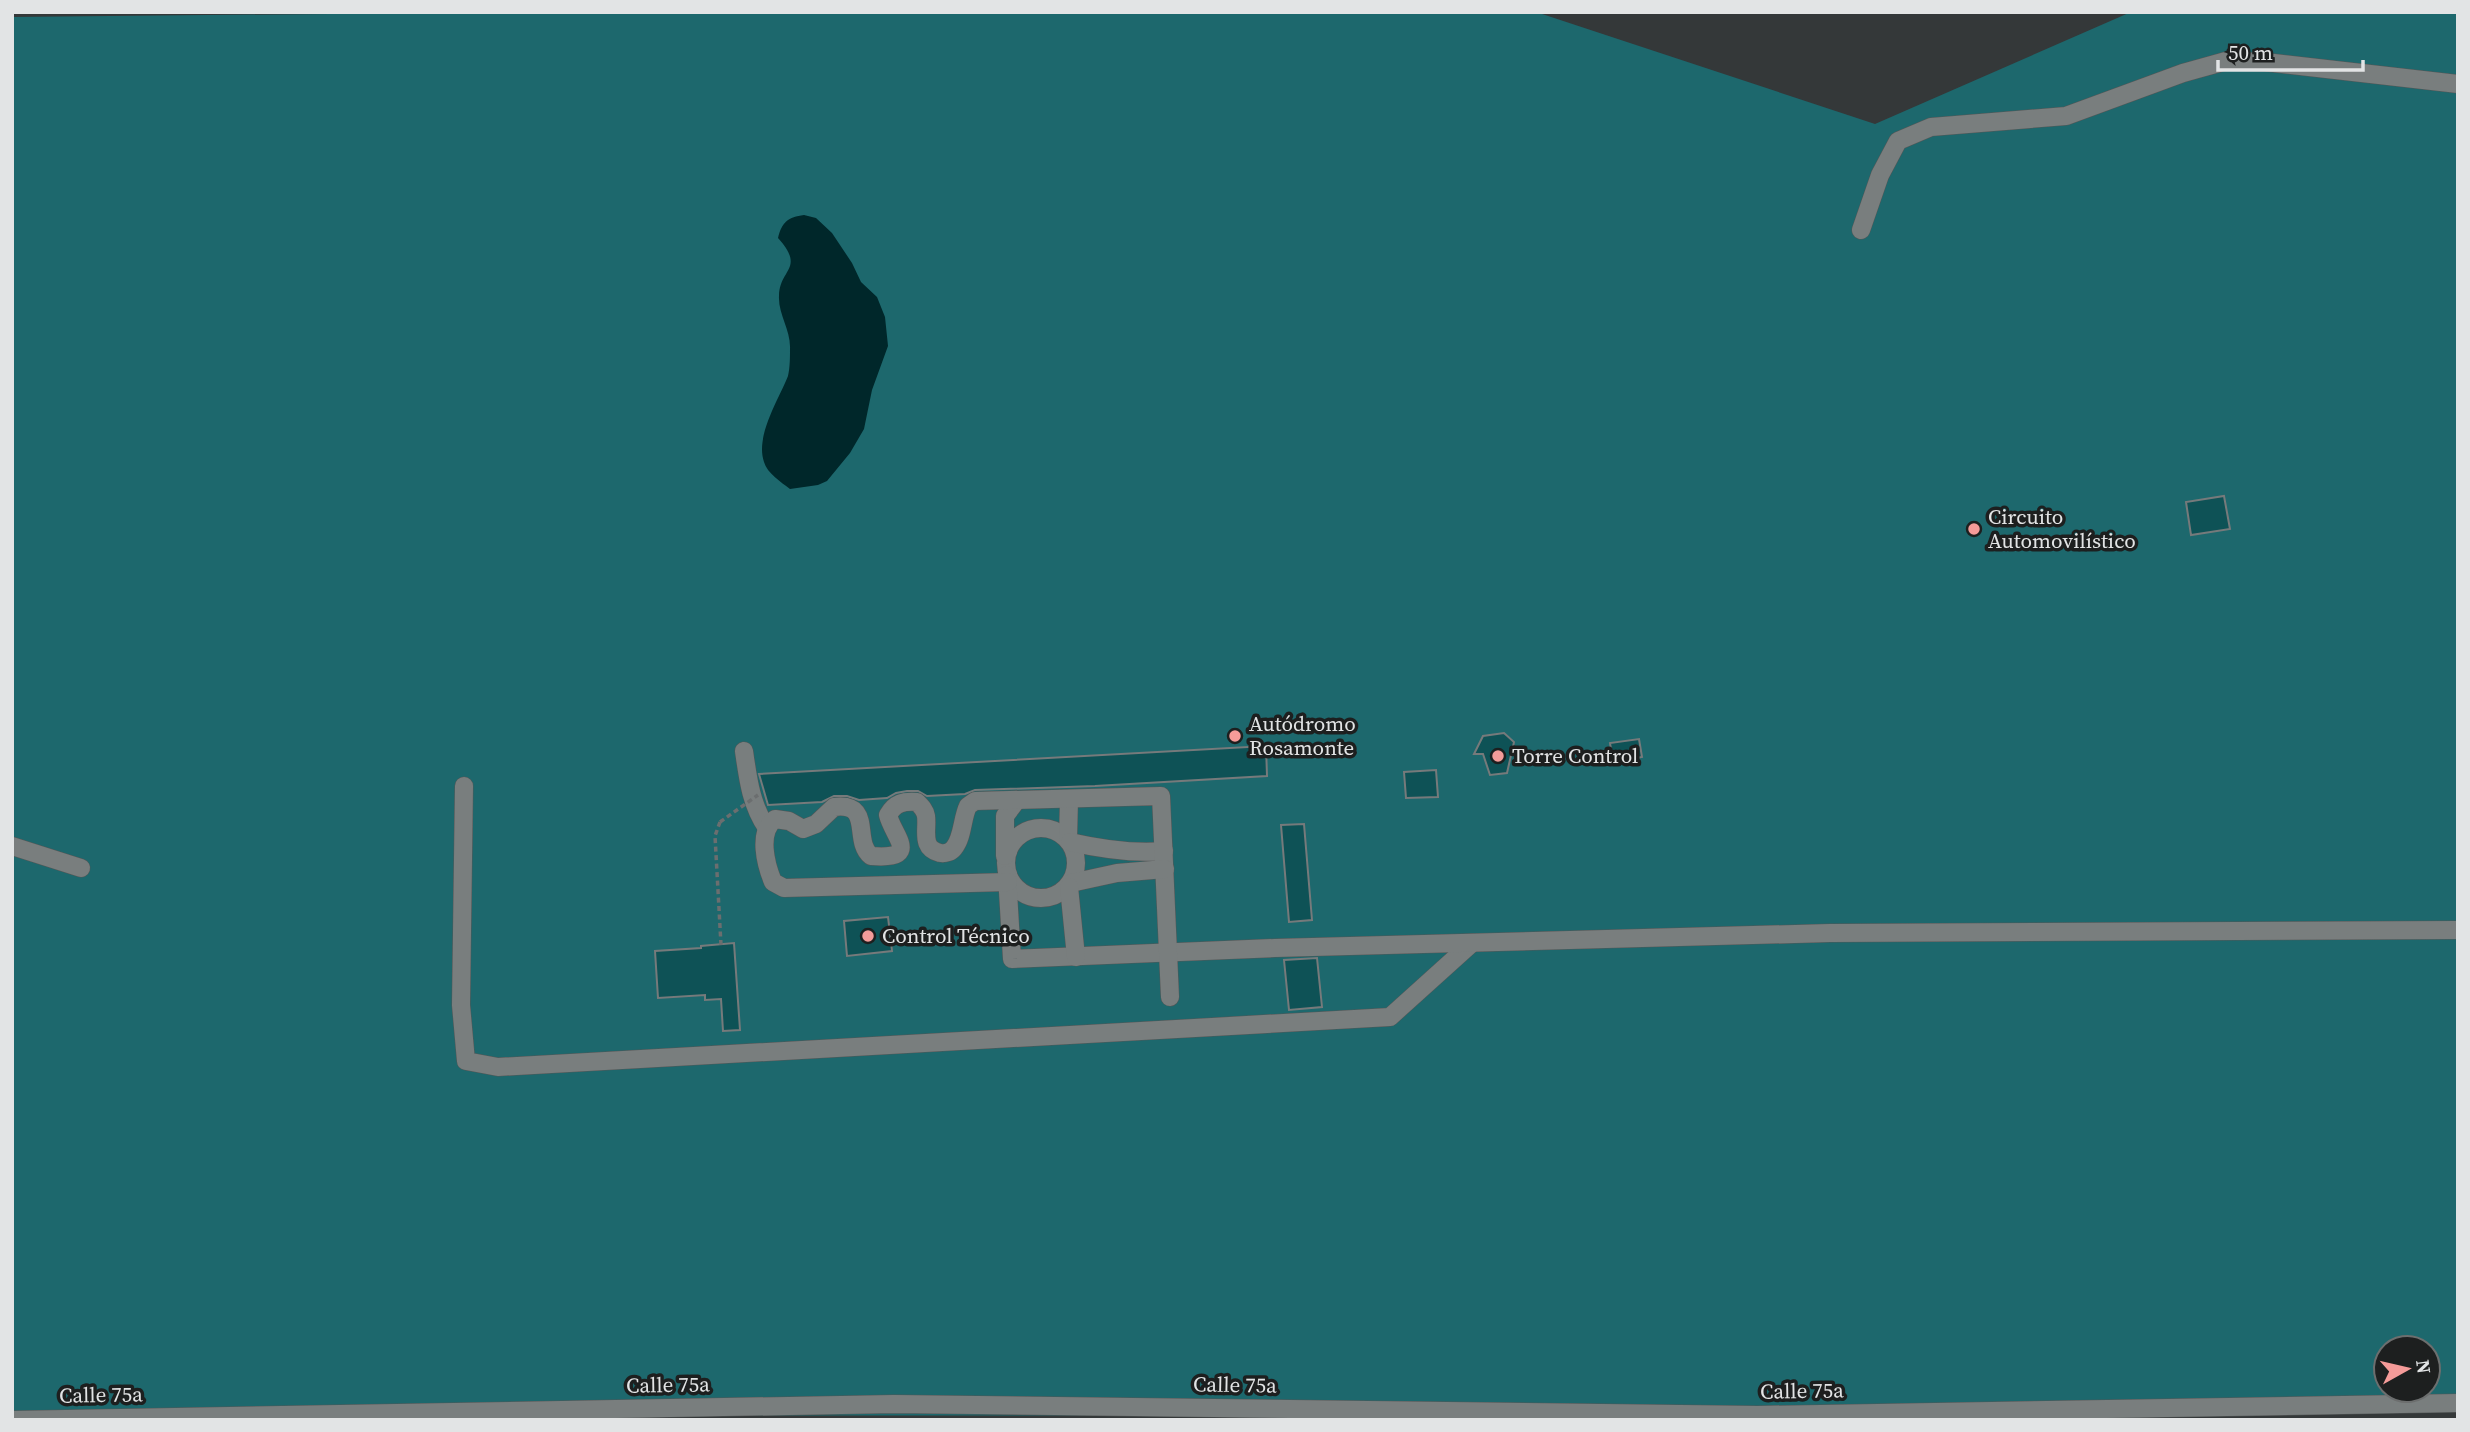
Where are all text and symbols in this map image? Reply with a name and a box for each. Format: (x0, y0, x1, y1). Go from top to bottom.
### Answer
scale bar (2218, 28, 2363, 72)
text: 50 m (2228, 38, 2273, 67)
place label: Circuito Automovilístico (1988, 502, 2136, 555)
marker: Circuito Automovilístico (1966, 521, 1982, 537)
place label: Autódromo Rosamonte (1249, 709, 1356, 762)
marker: Autódromo Rosamonte (1227, 728, 1243, 744)
place label: Torre Control (1512, 741, 1638, 770)
marker: Torre Control (1490, 748, 1506, 764)
place label: Control Técnico (882, 921, 1030, 950)
marker: Control Técnico (860, 928, 876, 944)
north arrow (2372, 1334, 2442, 1404)
text: N (2410, 1358, 2438, 1375)
street label: Calle 75a (626, 1369, 710, 1400)
street label: Calle 75a (1193, 1369, 1277, 1400)
street label: Calle 75a (1760, 1375, 1844, 1406)
street label: Calle 75a (59, 1379, 143, 1410)

